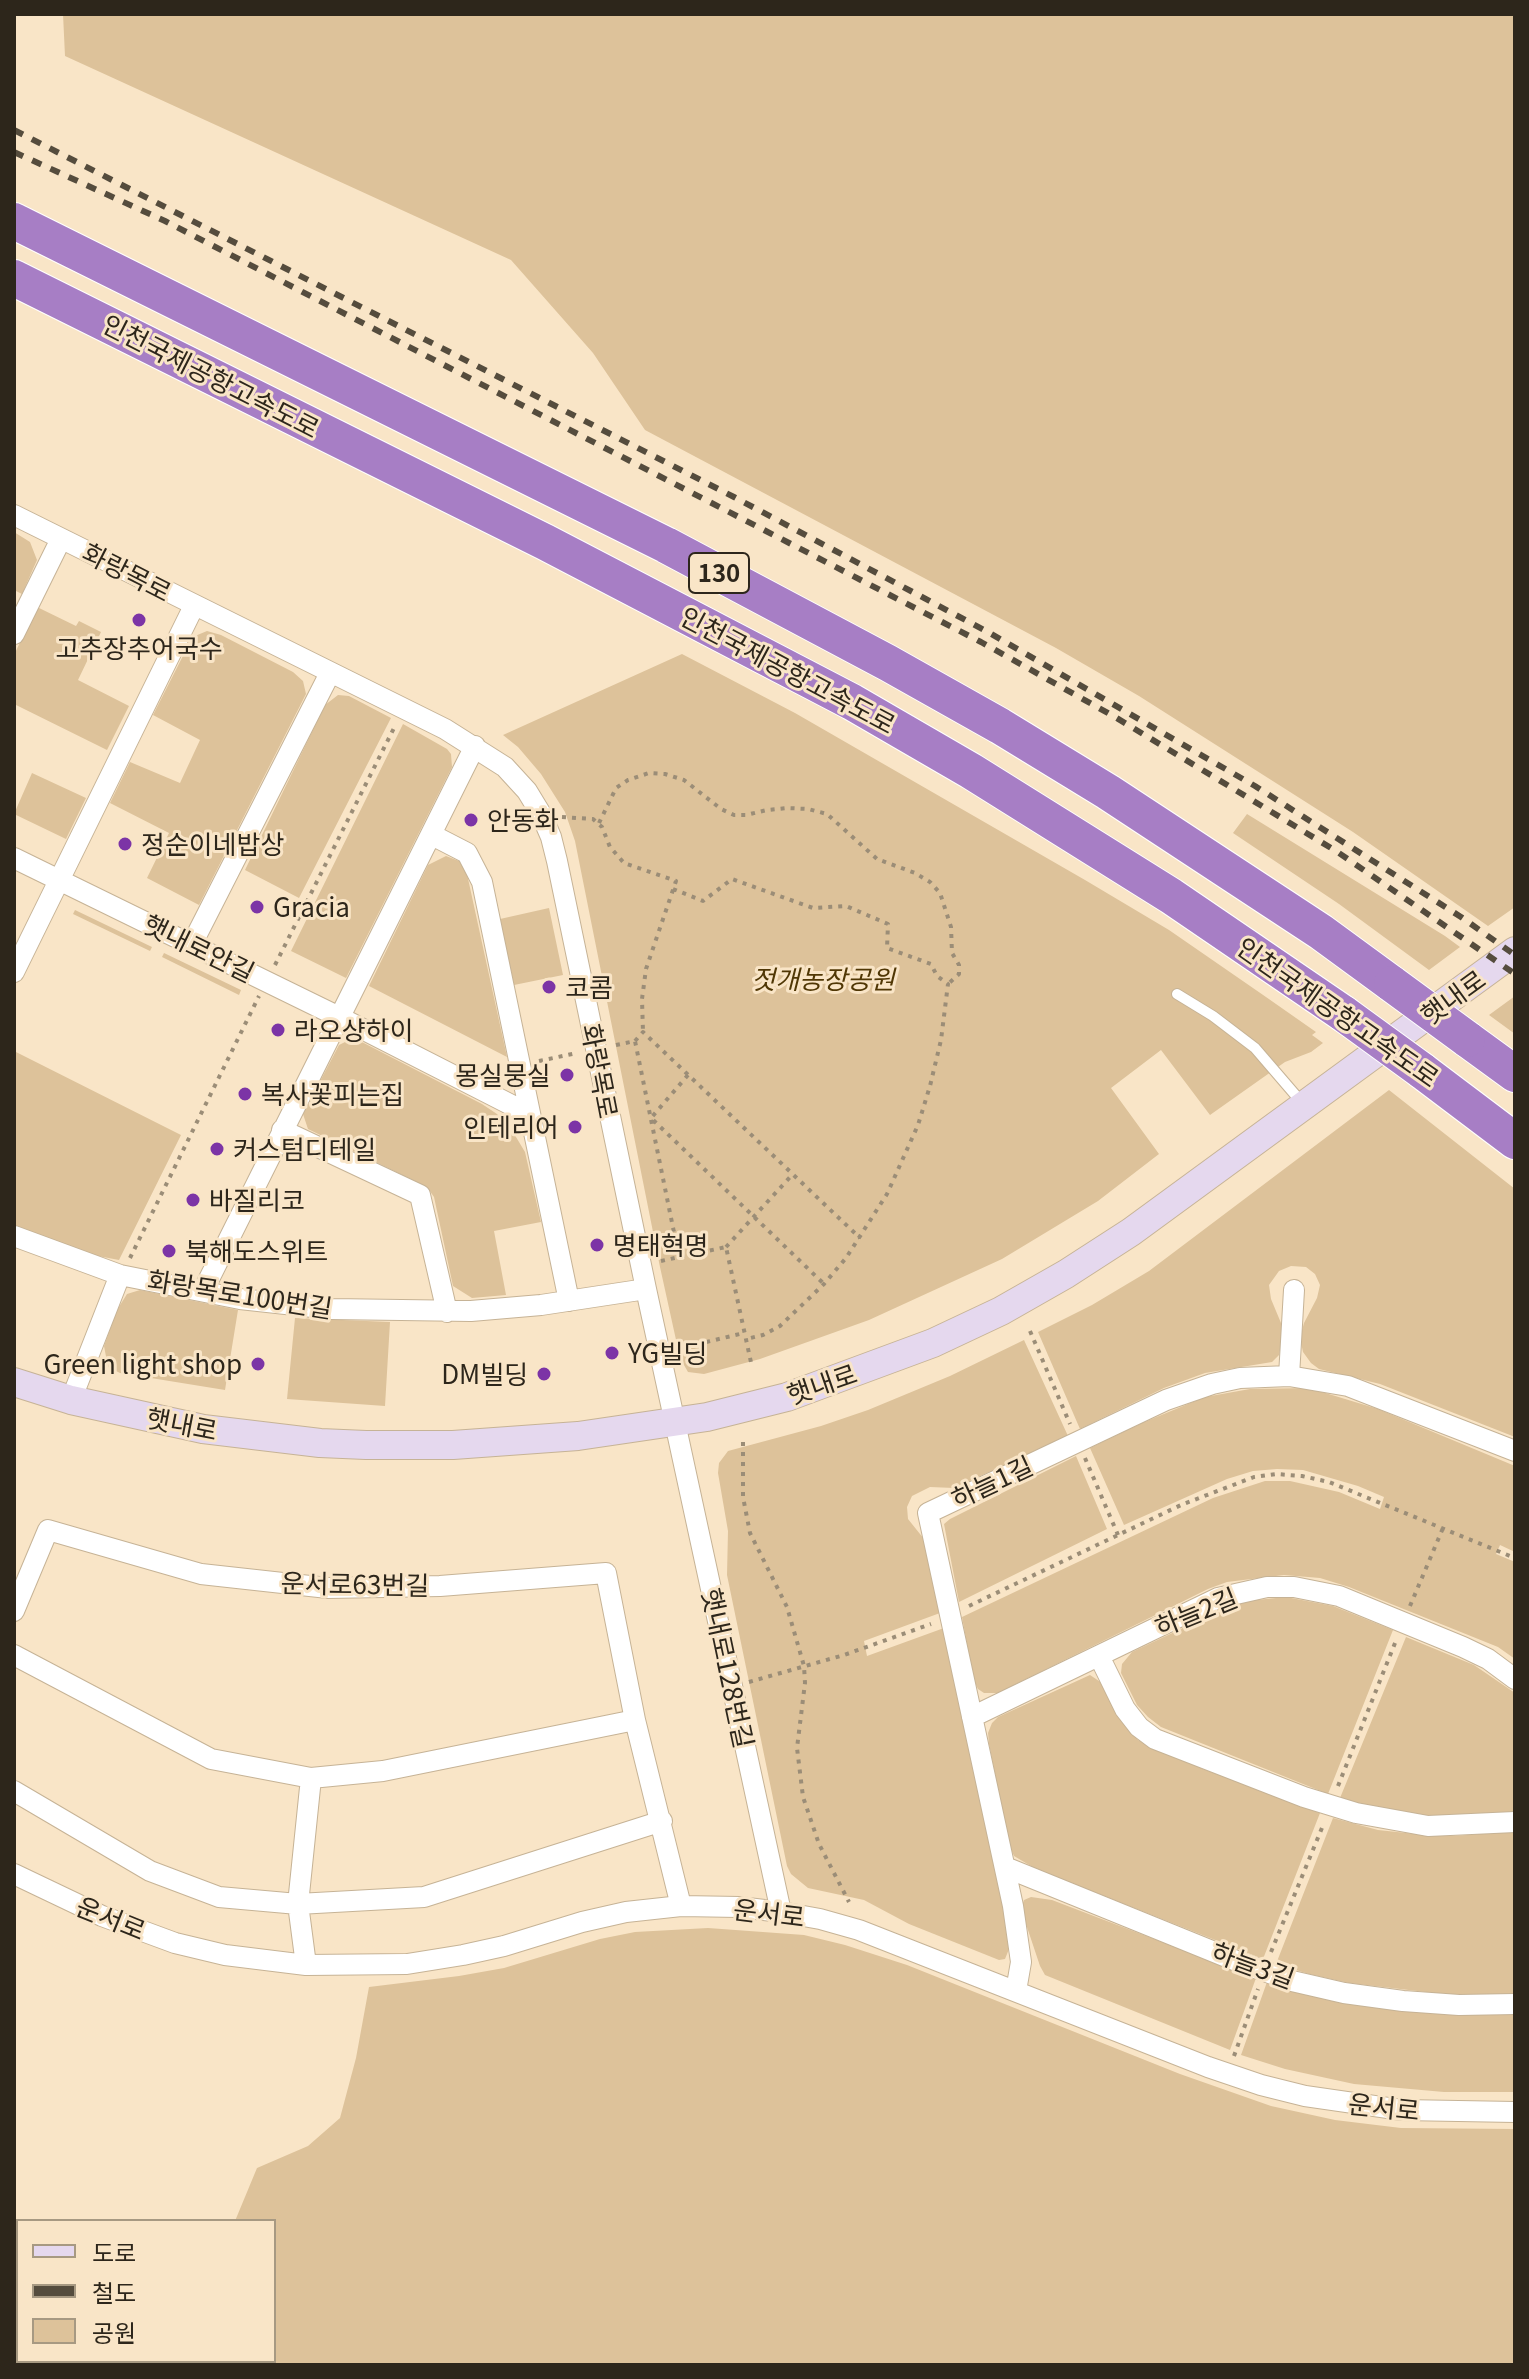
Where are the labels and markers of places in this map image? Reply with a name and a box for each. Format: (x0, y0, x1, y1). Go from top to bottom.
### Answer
marker: 고추장추어국수 (130, 611, 148, 629)
place label: 고추장추어국수 (55, 632, 223, 664)
place label: 안동화 (487, 804, 559, 836)
marker: 안동화 (462, 811, 480, 829)
place label: 정순이네밥상 (141, 828, 285, 860)
marker: 정순이네밥상 (116, 835, 134, 853)
place label: Gracia (273, 891, 350, 923)
marker: Gracia (248, 898, 266, 916)
place label: 코콤 (565, 971, 613, 1003)
marker: 코콤 (540, 978, 558, 996)
place label: 라오샹하이 (294, 1014, 414, 1046)
marker: 라오샹하이 (269, 1021, 287, 1039)
place label: 몽실뭉실 (455, 1059, 551, 1091)
marker: 몽실뭉실 (558, 1066, 576, 1084)
place label: 복사꽃피는집 (261, 1078, 405, 1110)
marker: 복사꽃피는집 (236, 1085, 254, 1103)
place label: 인테리어 (463, 1111, 559, 1143)
marker: 인테리어 (566, 1118, 584, 1136)
place label: 커스텀디테일 (233, 1133, 377, 1165)
marker: 커스텀디테일 (208, 1140, 226, 1158)
place label: 바질리코 (209, 1184, 305, 1216)
marker: 바질리코 (184, 1191, 202, 1209)
place label: 명태혁명 (613, 1229, 709, 1261)
place label: 북해도스위트 (185, 1235, 329, 1267)
marker: 명태혁명 (588, 1236, 606, 1254)
marker: 북해도스위트 (160, 1242, 178, 1260)
place label: YG빌딩 (628, 1337, 707, 1369)
marker: YG빌딩 (603, 1344, 621, 1362)
place label: Green light shop (43, 1348, 242, 1380)
marker: Green light shop (249, 1355, 267, 1373)
place label: DM빌딩 (441, 1358, 528, 1390)
marker: DM빌딩 (535, 1365, 553, 1383)

